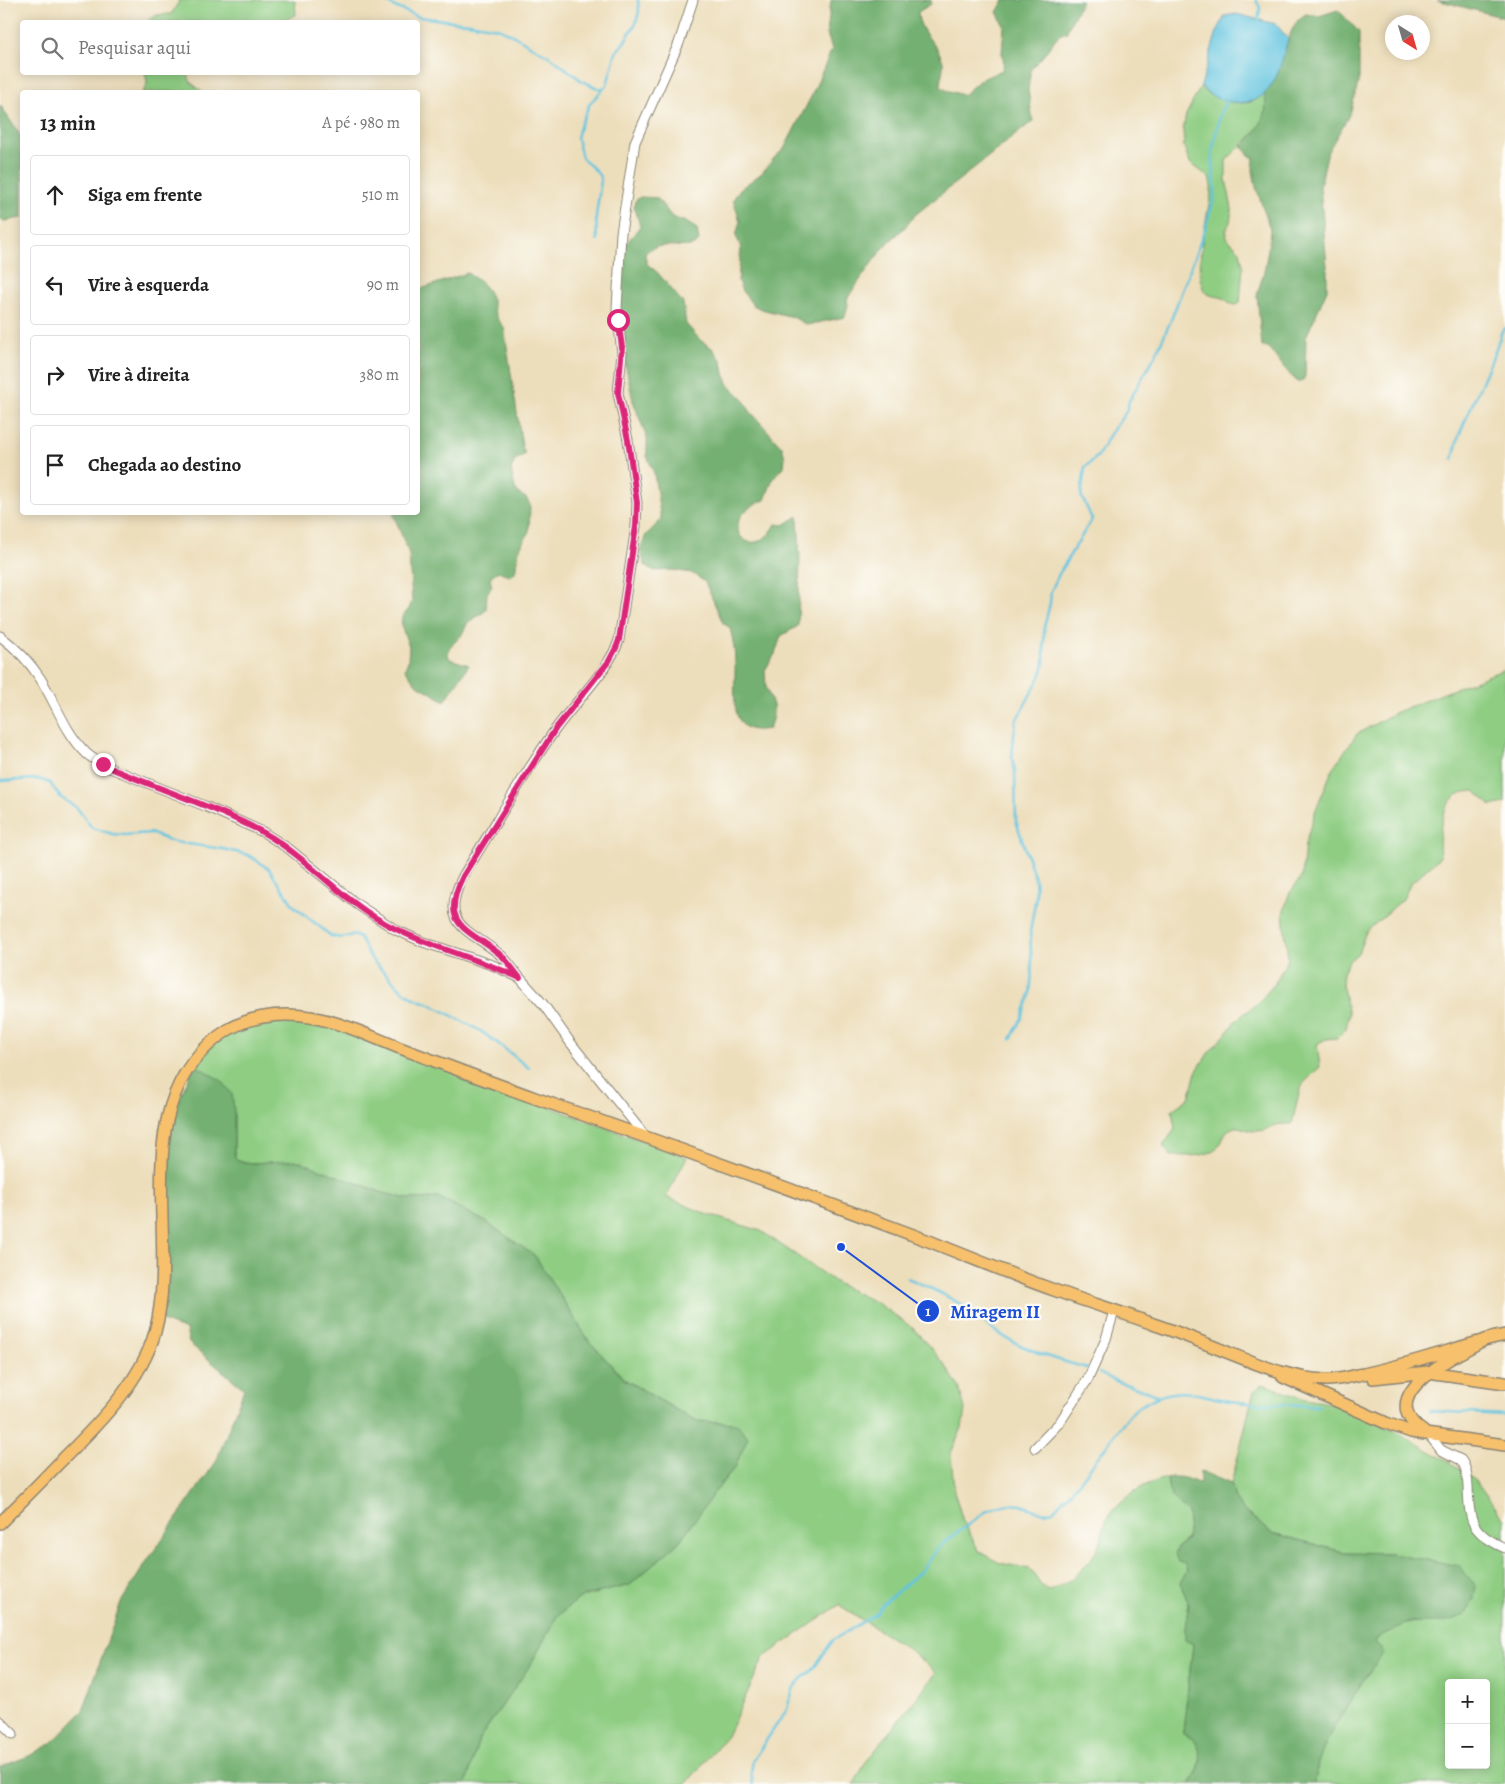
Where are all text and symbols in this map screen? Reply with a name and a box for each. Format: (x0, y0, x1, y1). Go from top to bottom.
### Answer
north arrow (1385, 15, 1430, 60)
search box (20, 20, 420, 75)
icon: search (38, 34, 66, 62)
text: Pesquisar aqui (78, 35, 191, 61)
text: 13 min (40, 109, 96, 137)
text: A pé · 980 m (322, 112, 400, 134)
icon: ahead (41, 181, 69, 209)
text: Siga em frente (88, 182, 202, 208)
text: 510 m (362, 184, 399, 206)
icon: left (41, 271, 69, 299)
text: Vire à esquerda (88, 272, 209, 298)
text: 90 m (367, 274, 399, 296)
route start (607, 309, 630, 332)
icon: right (41, 361, 69, 389)
text: Vire à direita (88, 362, 190, 388)
text: 380 m (360, 364, 399, 386)
icon: arrive (41, 451, 69, 479)
text: Chegada ao destino (88, 452, 241, 478)
route end (92, 753, 115, 776)
callout: Miragem II (915, 1294, 1050, 1328)
text: Miragem II (950, 1299, 1040, 1325)
text: 1 (925, 1301, 931, 1321)
map controls (1445, 1679, 1490, 1769)
button: + (1445, 1679, 1490, 1724)
button: − (1445, 1724, 1490, 1769)

